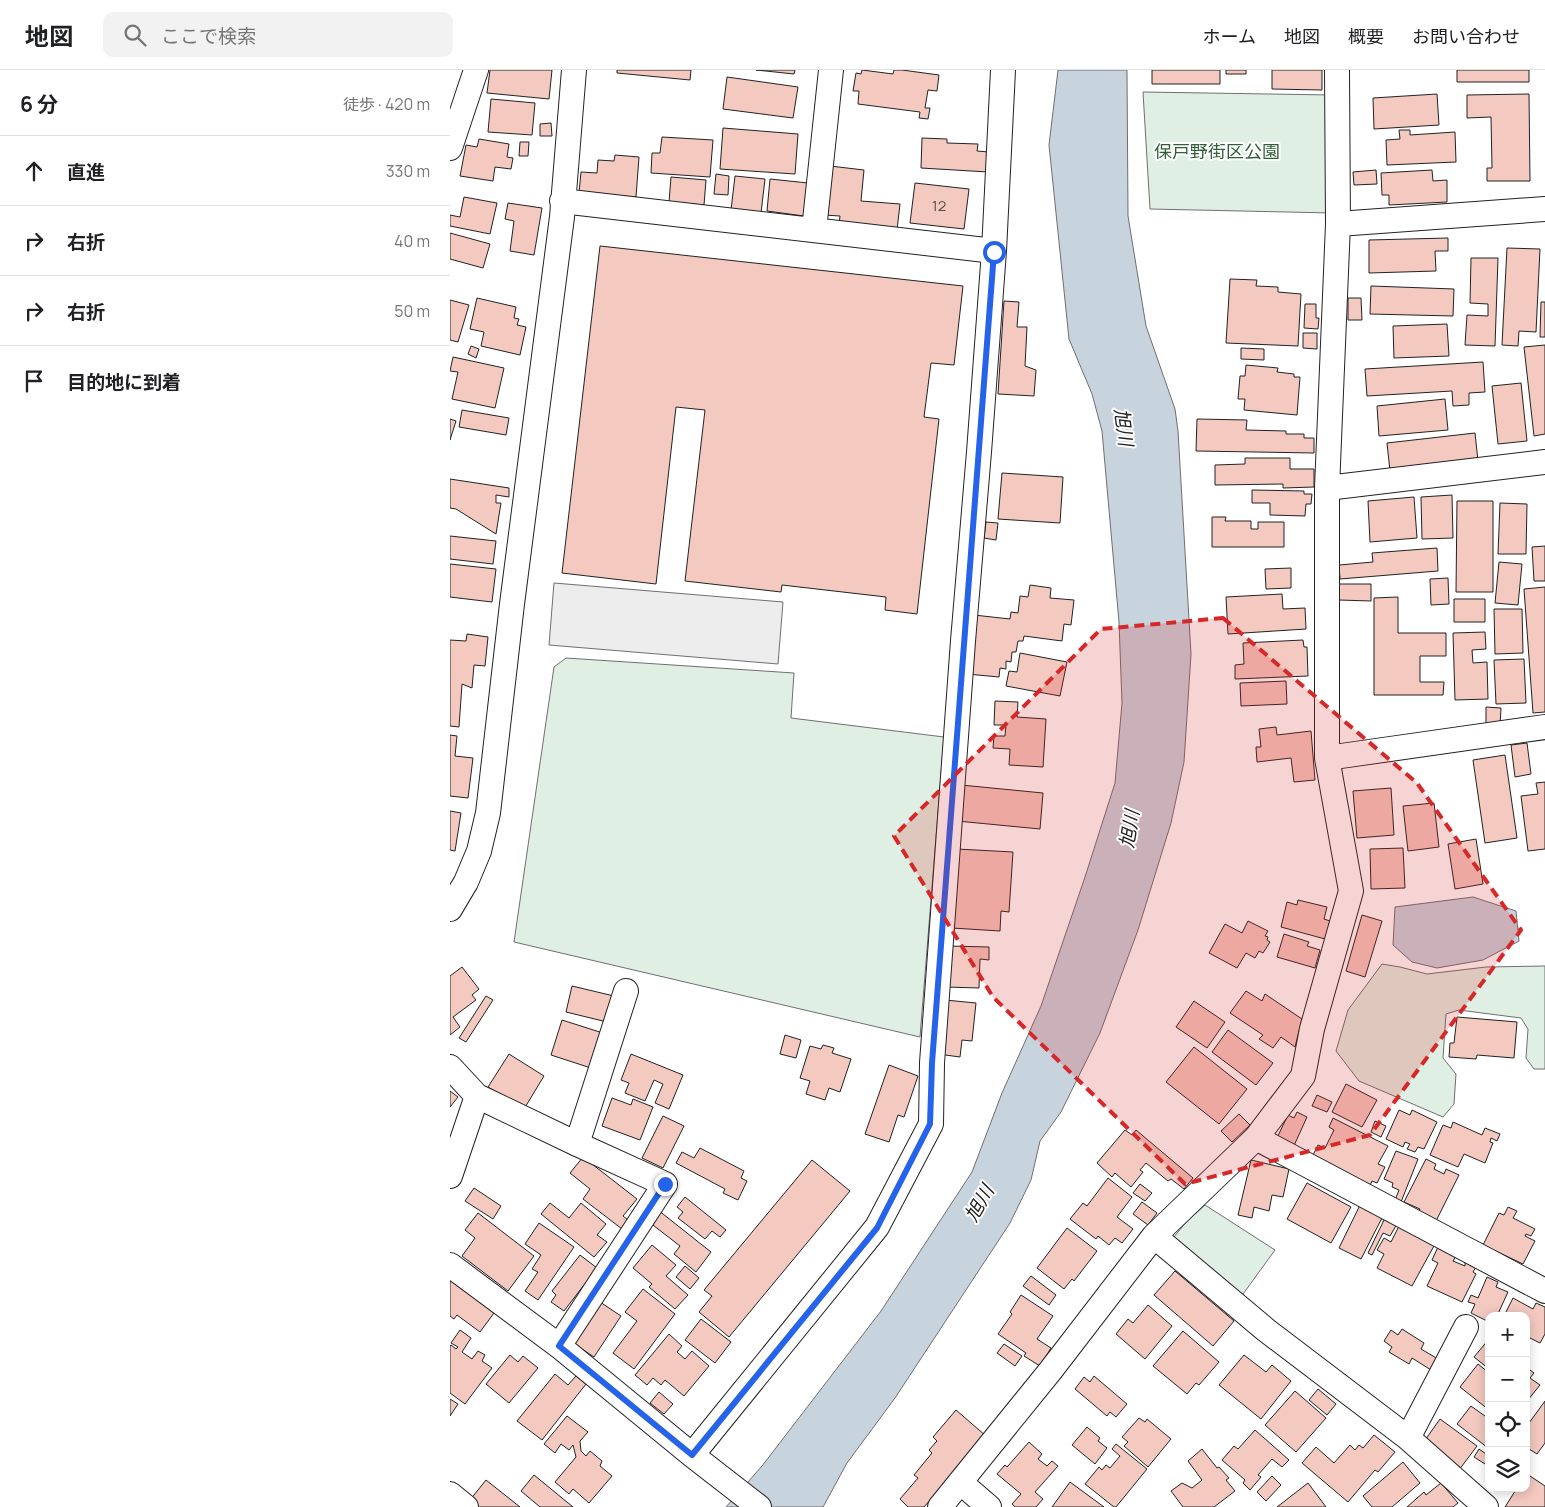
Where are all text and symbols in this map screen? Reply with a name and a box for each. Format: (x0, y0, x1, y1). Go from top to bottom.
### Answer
search box (103, 12, 453, 57)
text: 地図 (25, 19, 73, 52)
icon: search (121, 21, 149, 49)
text: ここで検索 (161, 23, 256, 49)
text: ホーム (1203, 24, 1256, 48)
text: 地図 (1284, 24, 1320, 48)
text: 概要 (1348, 24, 1384, 48)
text: お問い合わせ (1412, 24, 1520, 48)
text: 6 分 (20, 90, 58, 118)
text: 徒歩 · 420 m (343, 93, 430, 115)
park label: 保戸野街区公園 (1154, 139, 1280, 163)
icon: ahead (20, 157, 48, 185)
text: 直進 (67, 159, 105, 185)
text: 330 m (386, 160, 430, 182)
house number: 12 (932, 195, 946, 216)
icon: right (20, 227, 48, 255)
text: 右折 (67, 229, 105, 255)
text: 40 m (394, 230, 430, 252)
route start (983, 241, 1006, 264)
icon: right (20, 297, 48, 325)
text: 右折 (67, 299, 105, 325)
text: 50 m (394, 300, 430, 322)
icon: arrive (20, 367, 48, 395)
text: 目的地に到着 (67, 369, 181, 395)
water label: 旭川 (1108, 406, 1140, 450)
water label: 旭川 (1113, 806, 1145, 850)
route end (654, 1173, 677, 1196)
water label: 旭川 (958, 1178, 1001, 1226)
map controls (1485, 1312, 1530, 1492)
button: + (1485, 1312, 1530, 1357)
button: − (1485, 1357, 1530, 1402)
button: locate (1485, 1402, 1530, 1447)
button: layers (1485, 1447, 1530, 1492)

